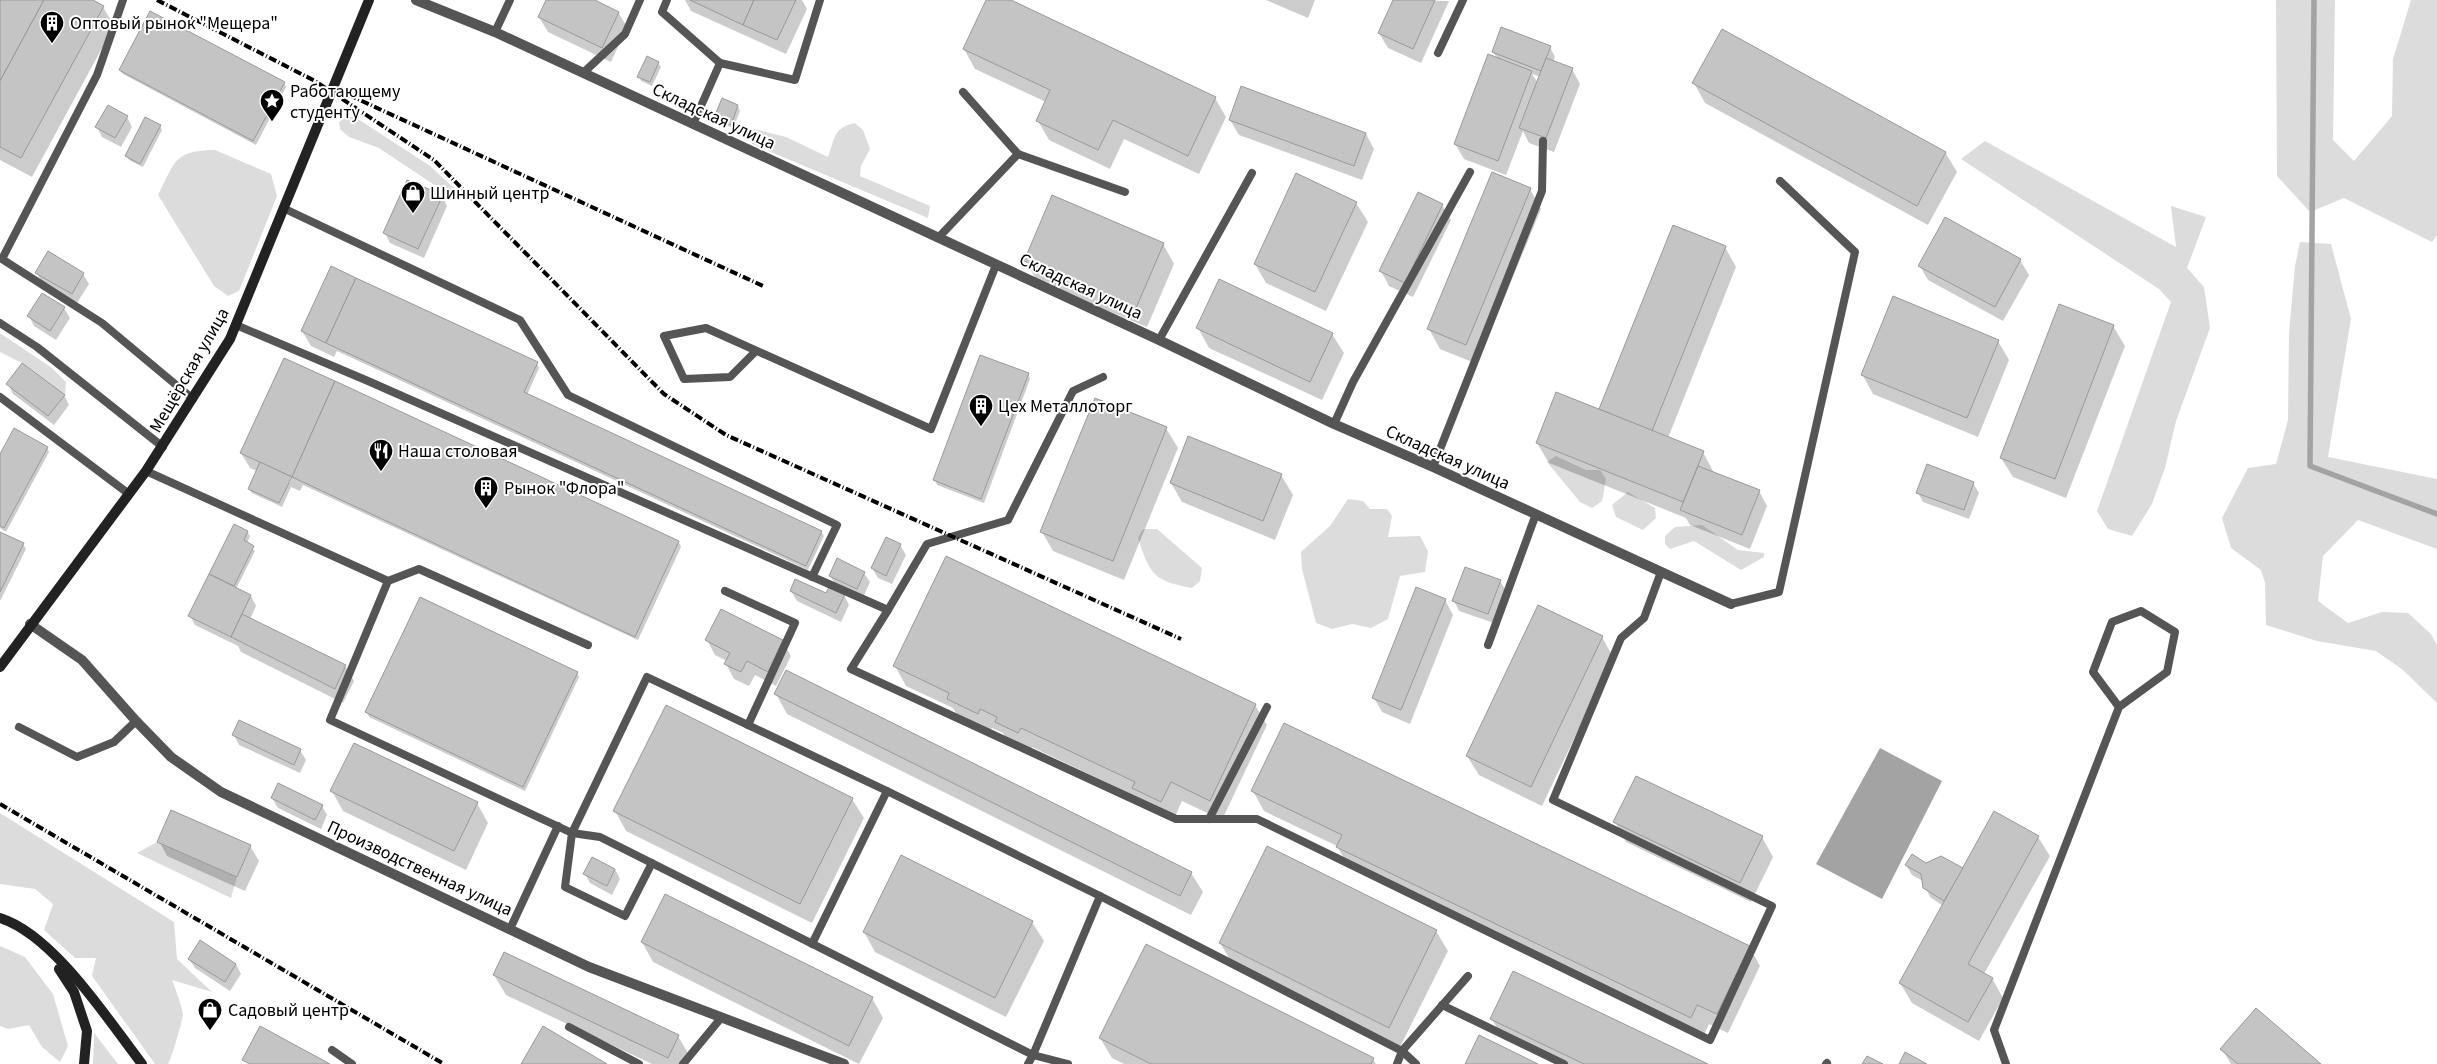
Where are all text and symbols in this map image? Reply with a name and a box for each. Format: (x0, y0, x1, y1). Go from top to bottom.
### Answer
building icon: Оптовый рынок "Мещера" (39, 10, 65, 44)
place label: Оптовый рынок "Мещера" (70, 11, 278, 36)
street label: Складская улица (648, 77, 780, 156)
place label: Работающему студенту (290, 79, 401, 125)
place icon: Работающему студенту (259, 88, 285, 122)
shop icon: Шинный центр (400, 180, 426, 214)
place label: Шинный центр (430, 181, 549, 206)
street label: Складская улица (1015, 247, 1147, 326)
street label: Мещёрская улица (143, 303, 235, 437)
building icon: Цех Металлоторг (968, 393, 994, 427)
place label: Цех Металлоторг (998, 394, 1133, 419)
street label: Складская улица (1382, 419, 1514, 496)
restaurant icon: Наша столовая (368, 438, 394, 472)
place label: Наша столовая (398, 439, 518, 464)
building icon: Рынок "Флора" (473, 475, 499, 509)
place label: Рынок "Флора" (504, 476, 625, 501)
street label: Производственная улица (323, 814, 517, 922)
shop icon: Садовый центр (197, 997, 223, 1031)
place label: Садовый центр (228, 998, 349, 1023)

